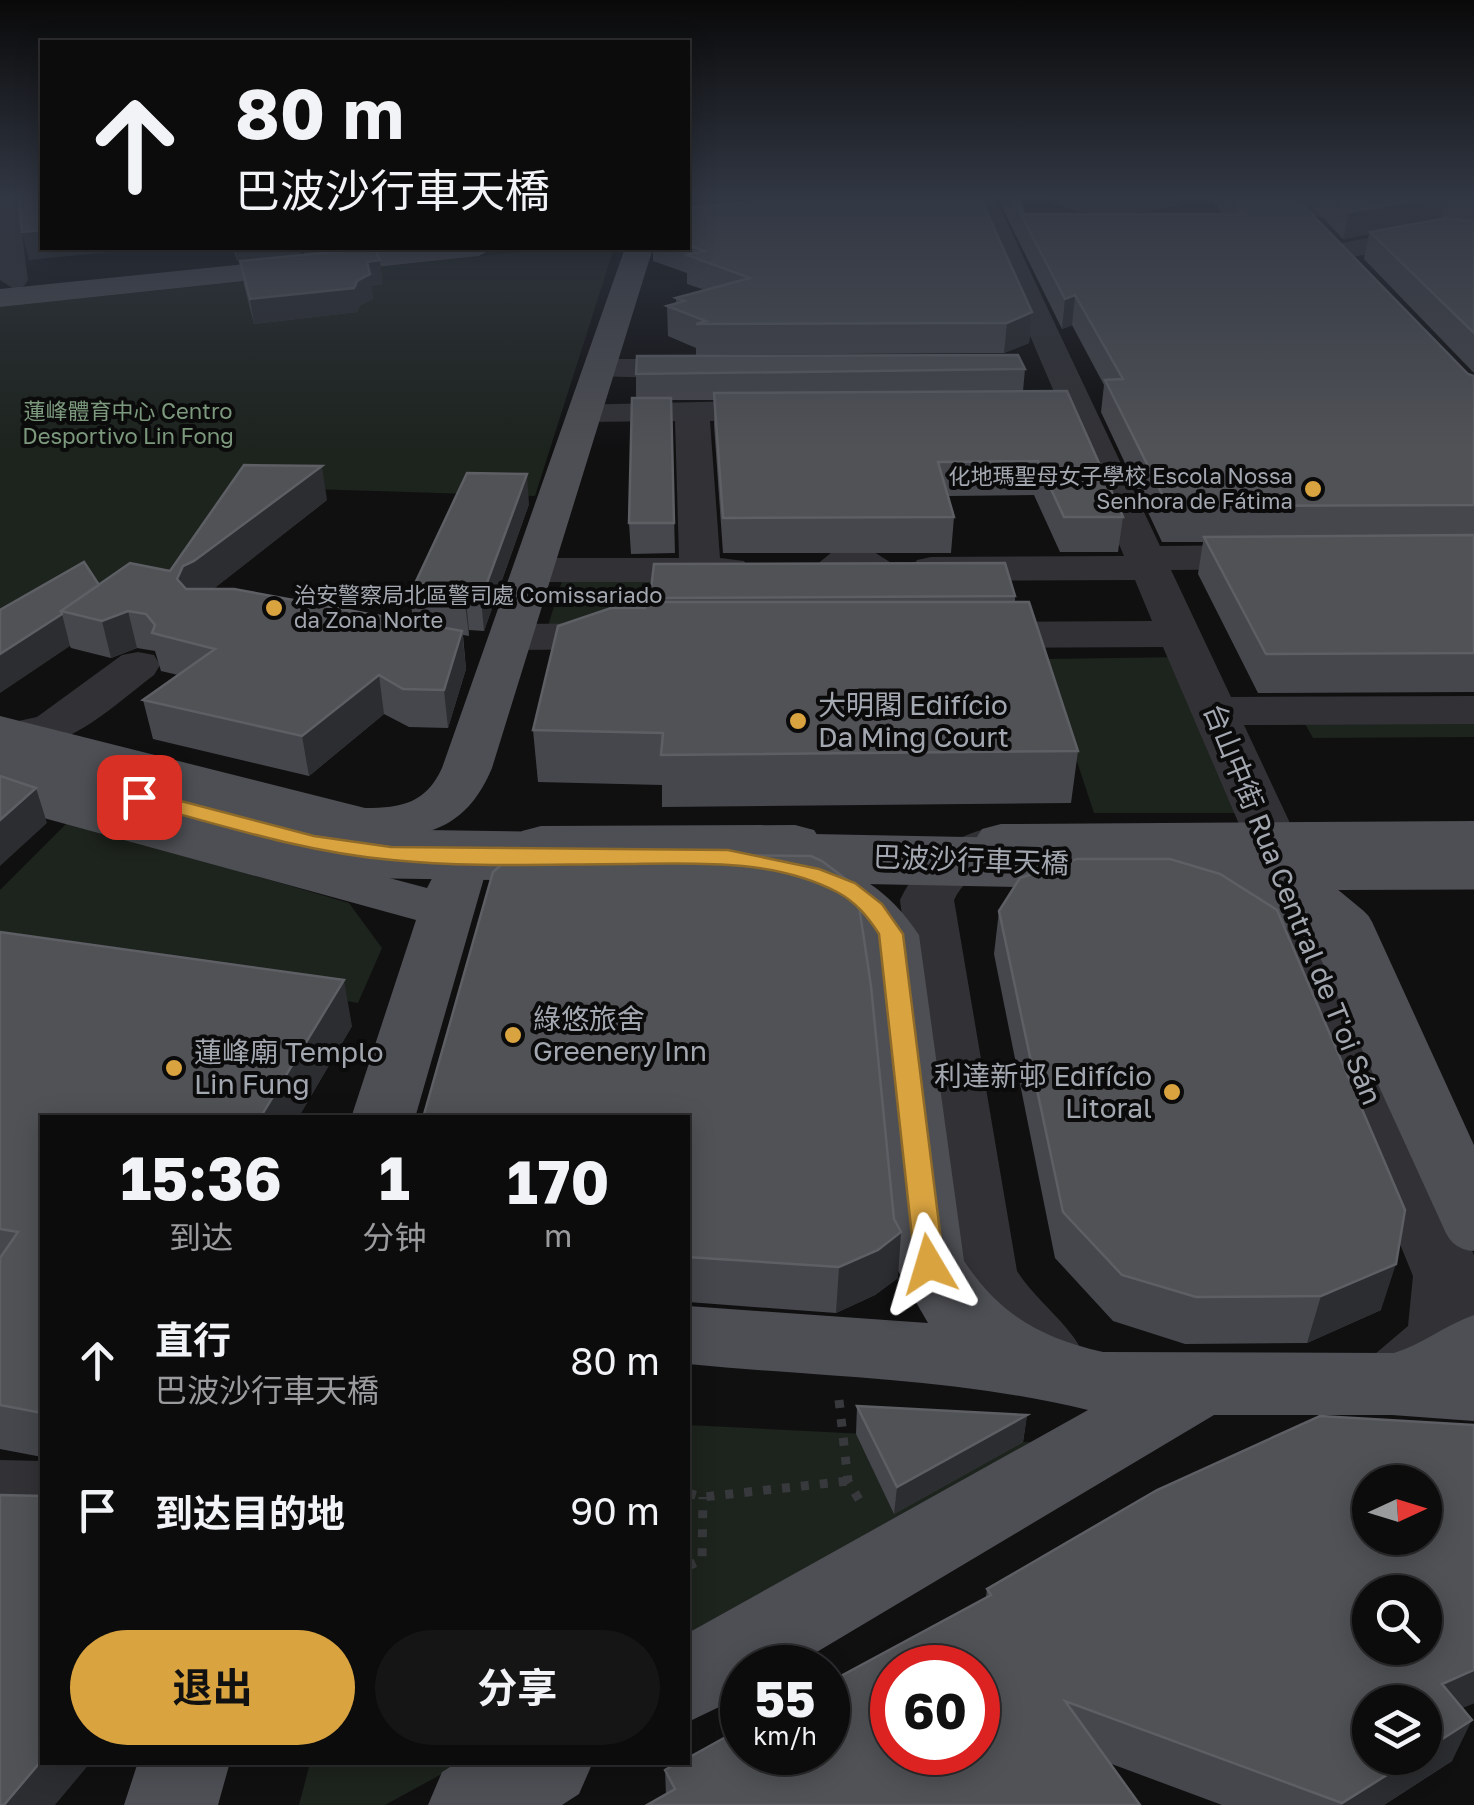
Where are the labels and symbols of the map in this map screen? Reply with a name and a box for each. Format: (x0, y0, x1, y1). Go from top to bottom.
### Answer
park label: 蓮峰體育中心 Centro Desportivo Lin Fong (22, 397, 234, 449)
place label: 化地瑪聖母女子學校 Escola Nossa Senhora de Fátima (949, 462, 1293, 514)
marker: 化地瑪聖母女子學校 Escola Nossa Senhora de Fátima (1302, 478, 1324, 500)
place label: 治安警察局北區警司處 Comissariado da Zona Norte (294, 581, 662, 633)
marker: 治安警察局北區警司處 Comissariado da Zona Norte (263, 597, 285, 619)
place label: 大明閣 Edifício Da Ming Court (818, 688, 1009, 753)
street label: 台山中街 Rua Central de T'oi Sán (1198, 698, 1389, 1109)
marker: 大明閣 Edifício Da Ming Court (787, 710, 809, 732)
pin (97, 755, 182, 840)
street label: 巴波沙行車天橋 (872, 840, 1070, 879)
place label: 綠悠旅舍 Greenery Inn (533, 1002, 707, 1067)
marker: 綠悠旅舍 Greenery Inn (502, 1024, 524, 1046)
place label: 蓮峰廟 Templo Lin Fung (194, 1035, 384, 1100)
marker: 蓮峰廟 Templo Lin Fung (163, 1057, 185, 1079)
place label: 利達新邨 Edifício Litoral (934, 1059, 1152, 1124)
marker: 利達新邨 Edifício Litoral (1161, 1081, 1183, 1103)
position arrow (877, 1212, 981, 1316)
north arrow (1352, 1465, 1442, 1555)
speed limit sign: 60 (870, 1645, 1000, 1775)

